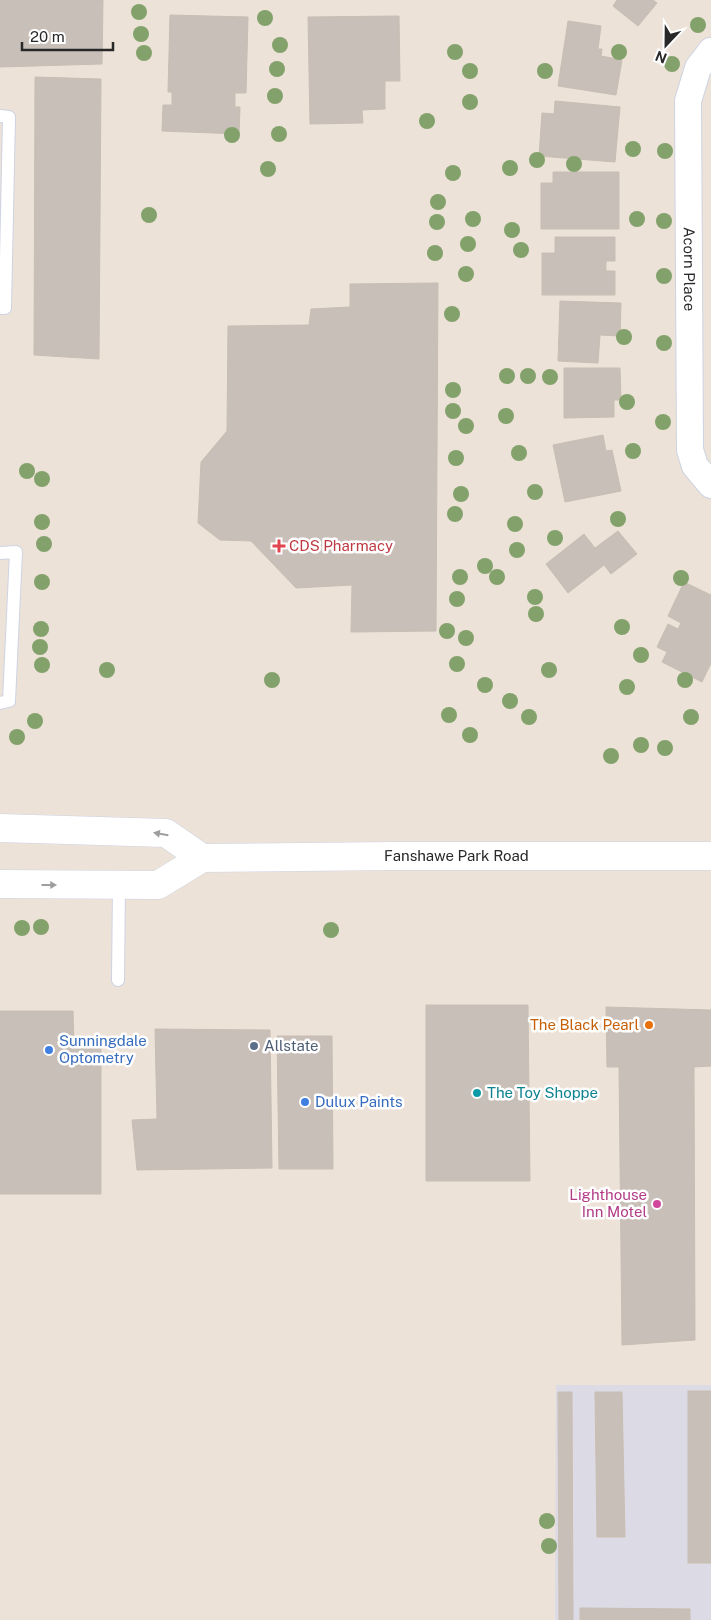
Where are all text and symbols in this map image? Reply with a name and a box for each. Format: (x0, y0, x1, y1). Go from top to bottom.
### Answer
scale bar (22, 20, 114, 52)
north arrow (641, 20, 691, 70)
text: 20 m (30, 28, 65, 45)
text: N (653, 48, 669, 67)
street label: Acorn Place (681, 227, 698, 311)
place label: CDS Pharmacy (289, 537, 393, 554)
marker: CDS Pharmacy (273, 540, 285, 552)
one-way arrow (152, 829, 168, 837)
street label: Fanshawe Park Road (384, 847, 529, 864)
one-way arrow (41, 881, 57, 889)
place label: The Black Pearl (530, 1016, 639, 1033)
marker: The Black Pearl (643, 1019, 655, 1031)
place label: Sunningdale Optometry (59, 1032, 147, 1066)
place label: Allstate (264, 1037, 319, 1054)
marker: Allstate (248, 1040, 260, 1052)
marker: Sunningdale Optometry (43, 1044, 55, 1056)
place label: The Toy Shoppe (487, 1084, 598, 1101)
marker: The Toy Shoppe (471, 1087, 483, 1099)
place label: Dulux Paints (315, 1093, 403, 1110)
marker: Dulux Paints (299, 1096, 311, 1108)
place label: Lighthouse Inn Motel (569, 1186, 647, 1220)
marker: Lighthouse Inn Motel (651, 1198, 663, 1210)

